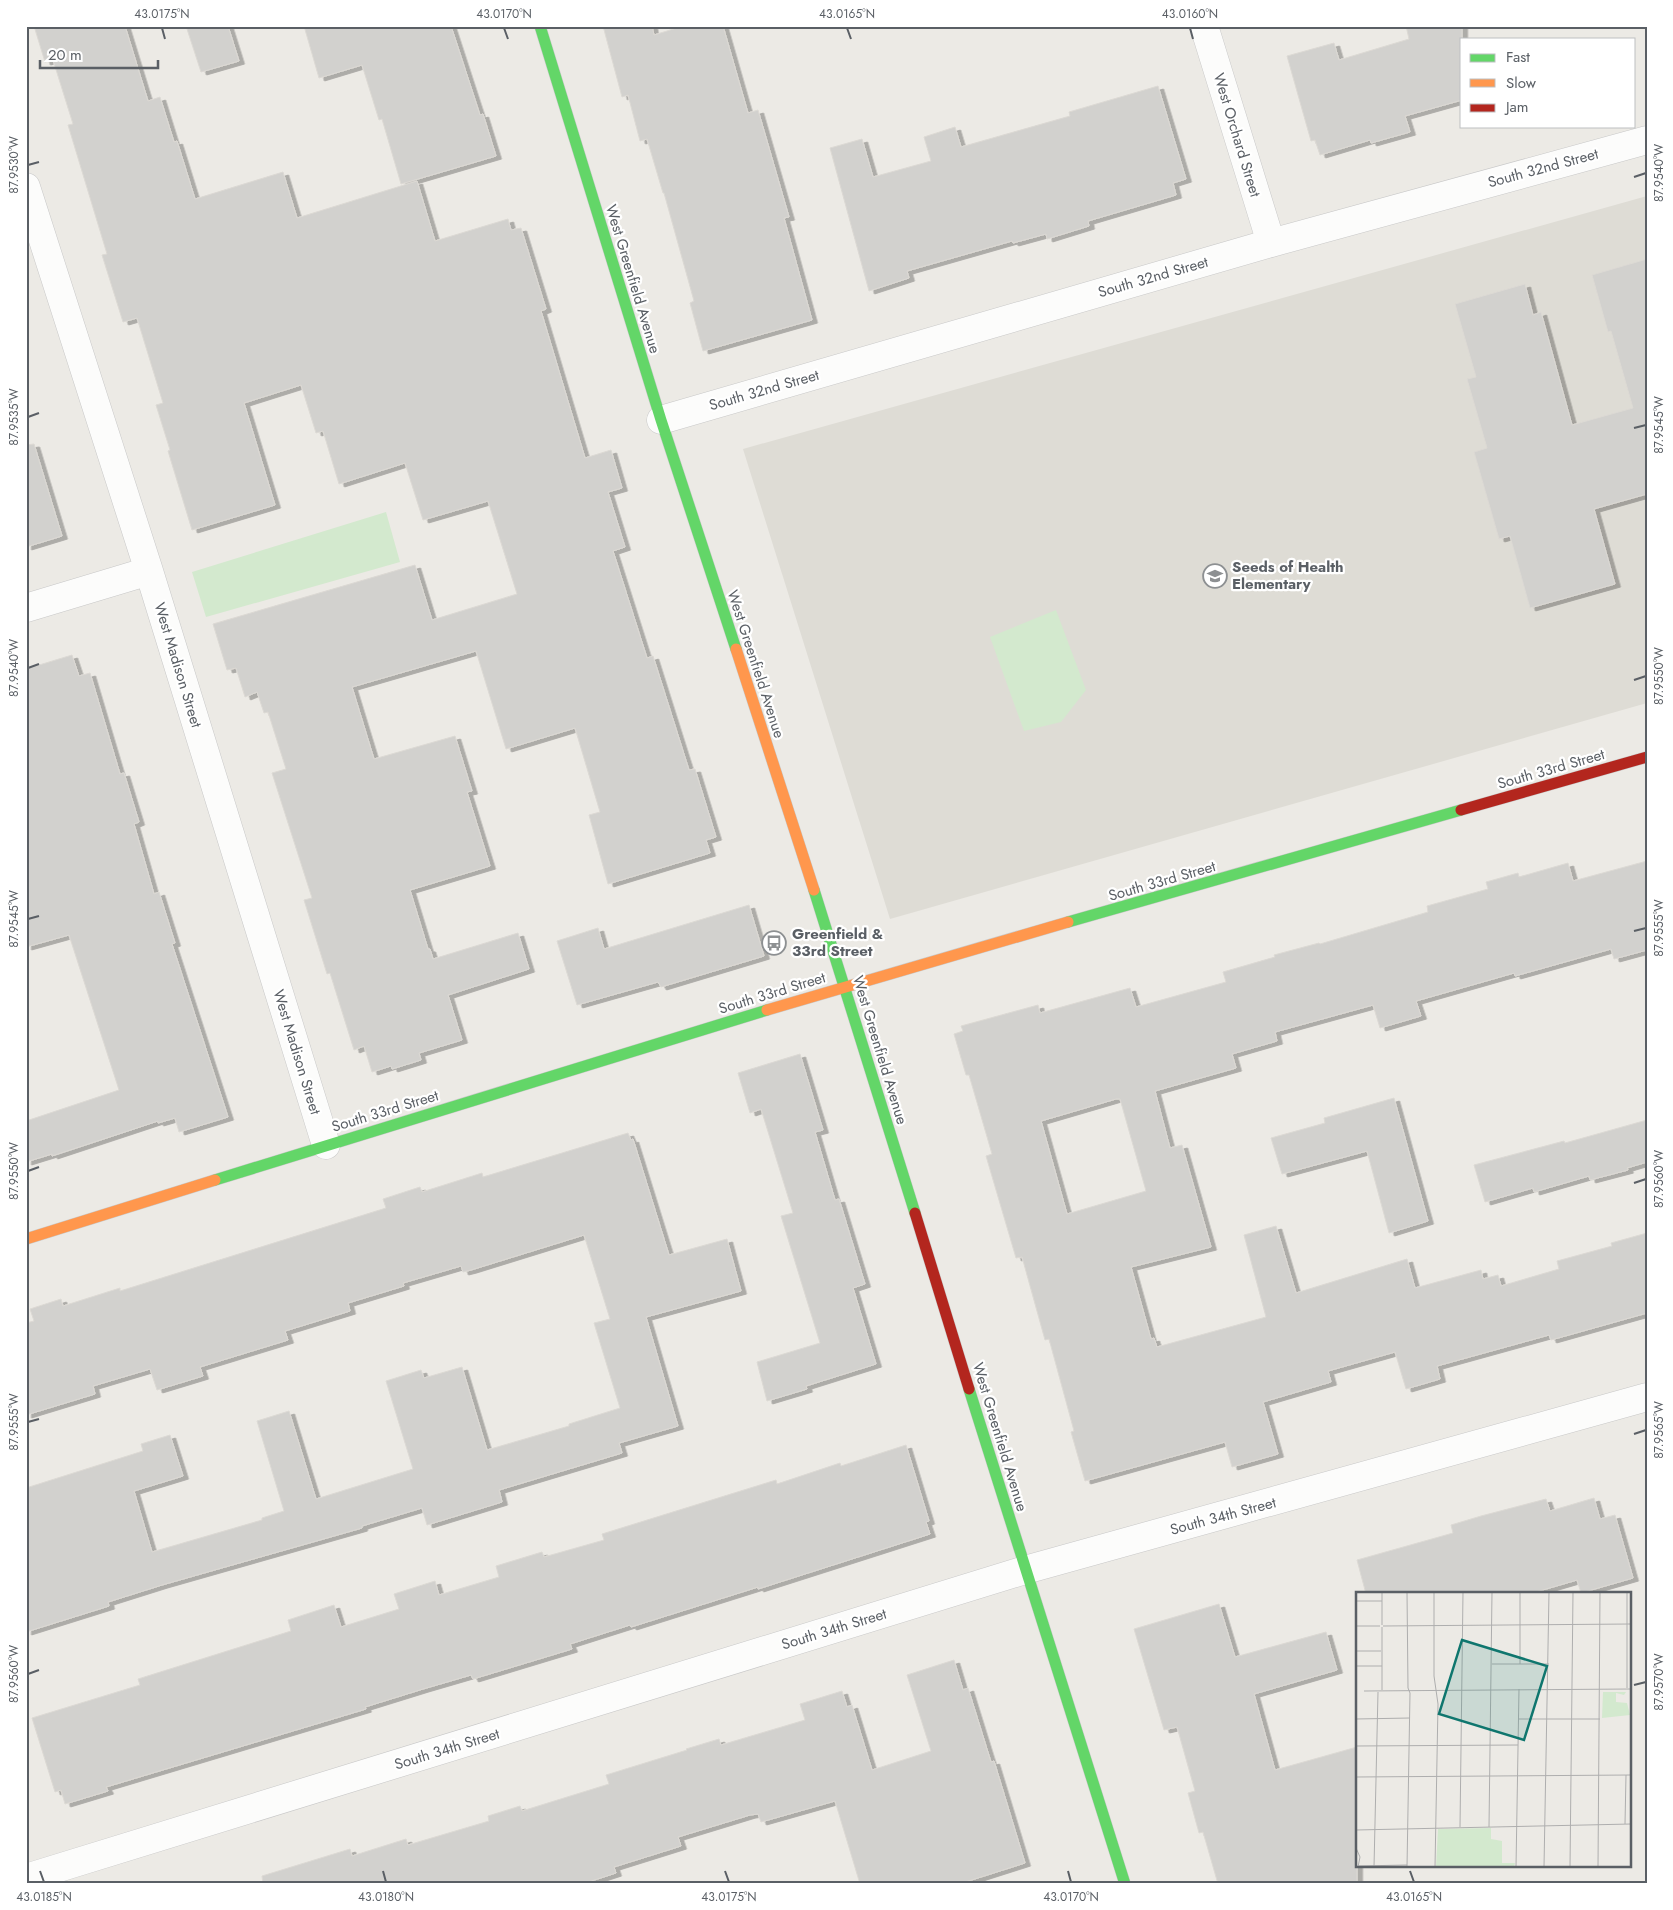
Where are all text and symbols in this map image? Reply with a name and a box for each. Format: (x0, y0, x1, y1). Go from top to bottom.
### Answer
text: 43.0175°N (134, 5, 190, 23)
text: 43.0170°N (476, 5, 532, 23)
text: 43.0165°N (819, 5, 875, 23)
text: 43.0160°N (1162, 5, 1218, 23)
scale bar (40, 38, 158, 70)
legend (1460, 38, 1636, 128)
text: 20 m (48, 44, 82, 66)
text: Fast (1506, 46, 1530, 68)
street label: West Orchard Street (1208, 70, 1266, 200)
text: Slow (1506, 72, 1537, 94)
text: Jam (1504, 96, 1529, 118)
text: 87.9530°W (5, 136, 23, 194)
street label: South 32nd Street (1485, 143, 1601, 193)
text: 87.9540°W (1650, 144, 1668, 202)
street label: West Greenfield Avenue (600, 202, 666, 356)
street label: South 32nd Street (1095, 251, 1211, 303)
street label: South 32nd Street (706, 364, 822, 416)
text: 87.9535°W (5, 388, 23, 446)
text: 87.9545°W (1650, 396, 1668, 454)
place label: Seeds of Health Elementary (1232, 556, 1344, 595)
school or university icon: Seeds of Health Elementary (1202, 563, 1228, 589)
street label: West Greenfield Avenue (722, 587, 790, 741)
street label: West Madison Street (149, 600, 208, 731)
text: 87.9540°W (5, 639, 23, 697)
text: 87.9550°W (1650, 647, 1668, 705)
street label: South 33rd Street (1495, 743, 1608, 795)
street label: South 33rd Street (1106, 855, 1219, 907)
text: 87.9545°W (5, 890, 23, 948)
text: 87.9555°W (1650, 899, 1668, 957)
place label: Greenfield & 33rd Street (792, 923, 884, 962)
bus stop icon: Greenfield & 33rd Street (761, 930, 787, 956)
street label: South 33rd Street (716, 966, 828, 1020)
street label: West Greenfield Avenue (847, 973, 913, 1127)
street label: West Madison Street (268, 987, 327, 1118)
street label: South 33rd Street (329, 1084, 441, 1138)
text: 87.9550°W (5, 1142, 23, 1200)
text: 87.9560°W (1650, 1150, 1668, 1208)
street label: West Greenfield Avenue (967, 1360, 1033, 1514)
text: 87.9555°W (5, 1393, 23, 1451)
text: 87.9565°W (1650, 1401, 1668, 1459)
street label: South 34th Street (1168, 1491, 1279, 1541)
inset map (1356, 1592, 1630, 1868)
street label: South 34th Street (779, 1602, 890, 1655)
text: 87.9560°W (5, 1645, 23, 1703)
text: 87.9570°W (1650, 1653, 1668, 1711)
street label: South 34th Street (392, 1722, 503, 1775)
text: 43.0185°N (16, 1888, 72, 1906)
text: 43.0180°N (358, 1888, 414, 1906)
text: 43.0175°N (701, 1888, 757, 1906)
text: 43.0170°N (1043, 1888, 1099, 1906)
text: 43.0165°N (1386, 1888, 1442, 1906)

